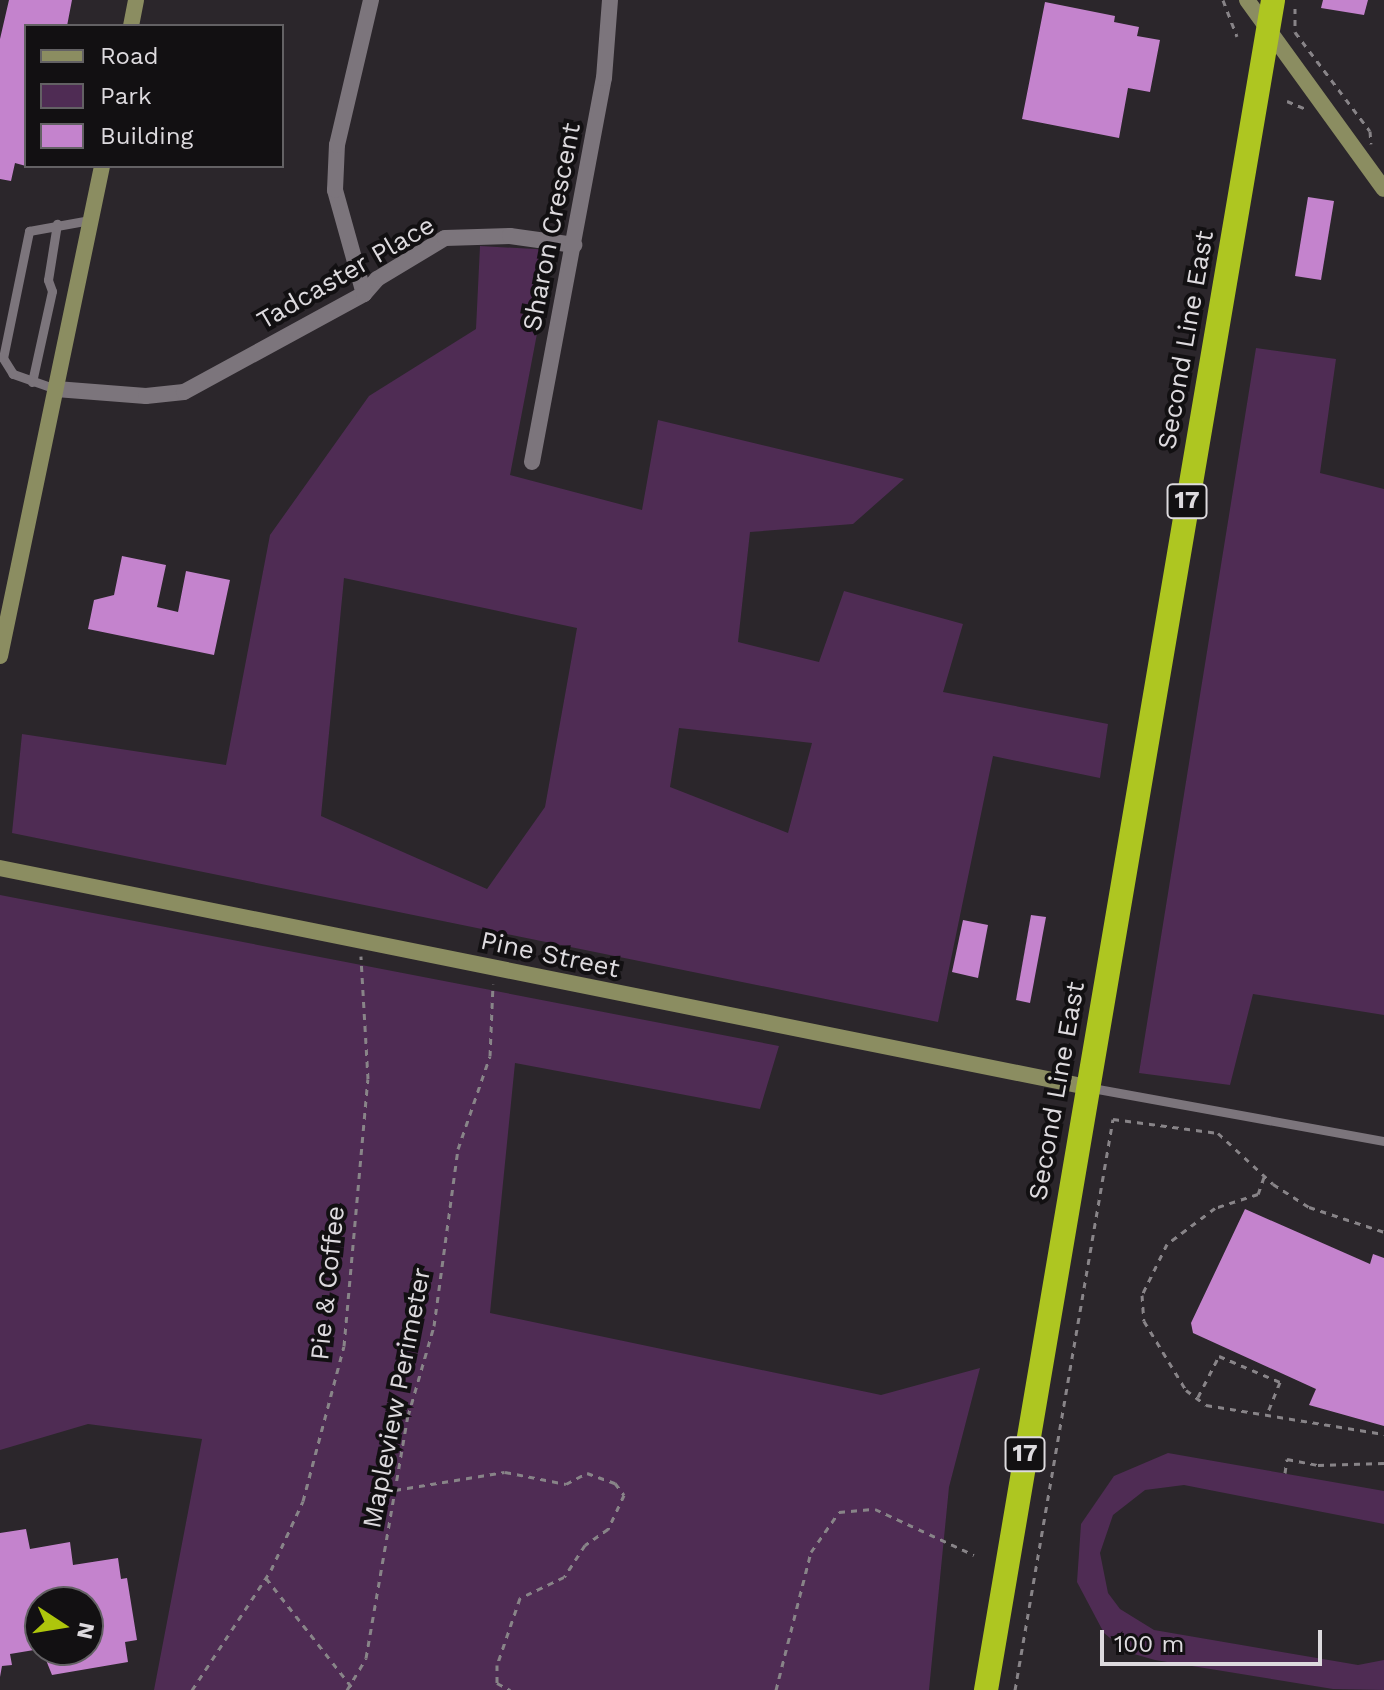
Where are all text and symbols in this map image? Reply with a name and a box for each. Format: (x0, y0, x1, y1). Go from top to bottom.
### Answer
legend (24, 24, 284, 168)
text: Road (100, 42, 159, 70)
text: Park (100, 82, 152, 110)
street label: Sharon Crescent (517, 120, 587, 334)
text: Building (100, 122, 193, 150)
street label: Tadcaster Place (251, 209, 441, 337)
street label: Second Line East (1151, 228, 1221, 452)
road number: 17 (1165, 481, 1209, 521)
street label: Pine Street (478, 925, 622, 985)
street label: Second Line East (1022, 979, 1092, 1203)
street label: Pie & Coffee (304, 1204, 352, 1362)
street label: Mapleview Perimeter (356, 1265, 438, 1531)
road number: 17 (1003, 1434, 1047, 1474)
north arrow (24, 1586, 104, 1666)
scale bar (1104, 1614, 1326, 1664)
text: N (72, 1620, 100, 1641)
text: 100 m (1114, 1630, 1184, 1658)

